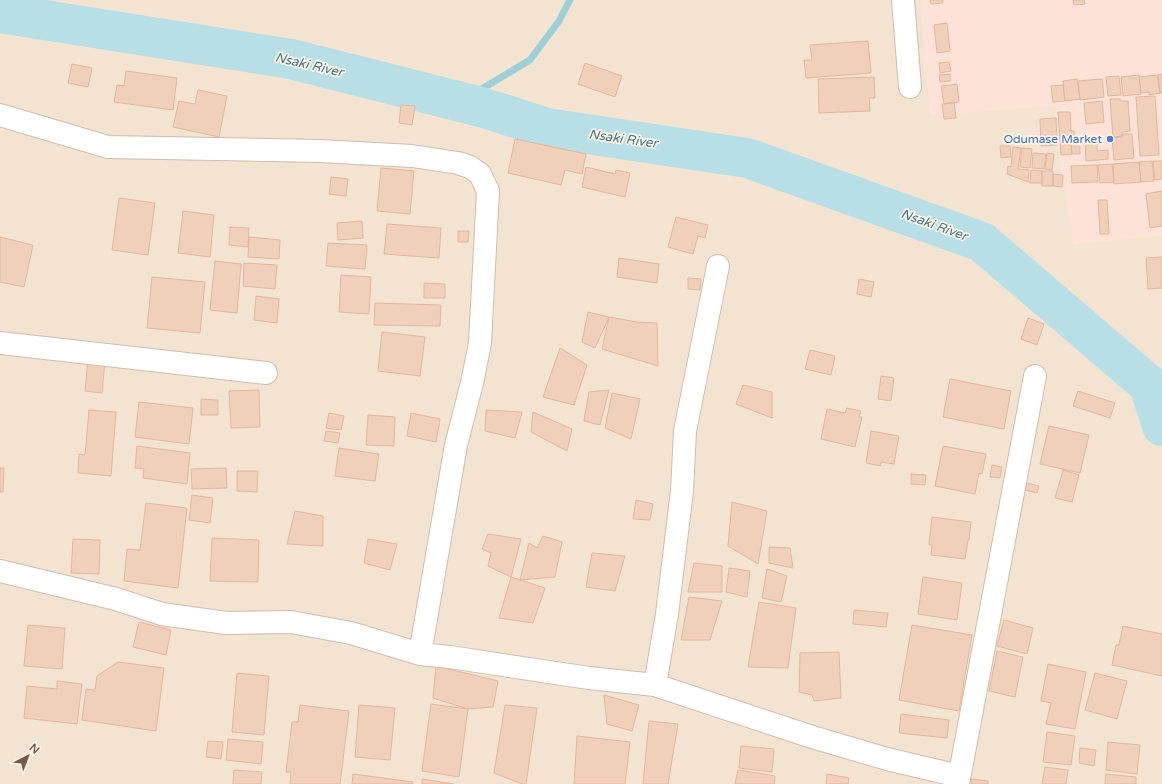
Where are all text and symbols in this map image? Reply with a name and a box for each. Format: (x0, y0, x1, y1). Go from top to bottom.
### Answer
water label: Nsaki River (273, 49, 346, 81)
water label: Nsaki River (588, 126, 660, 152)
place label: Odumase Market (1003, 132, 1102, 146)
marker: Odumase Market (1105, 134, 1115, 144)
water label: Nsaki River (899, 206, 971, 245)
north arrow (8, 736, 48, 776)
text: N (27, 741, 42, 757)

